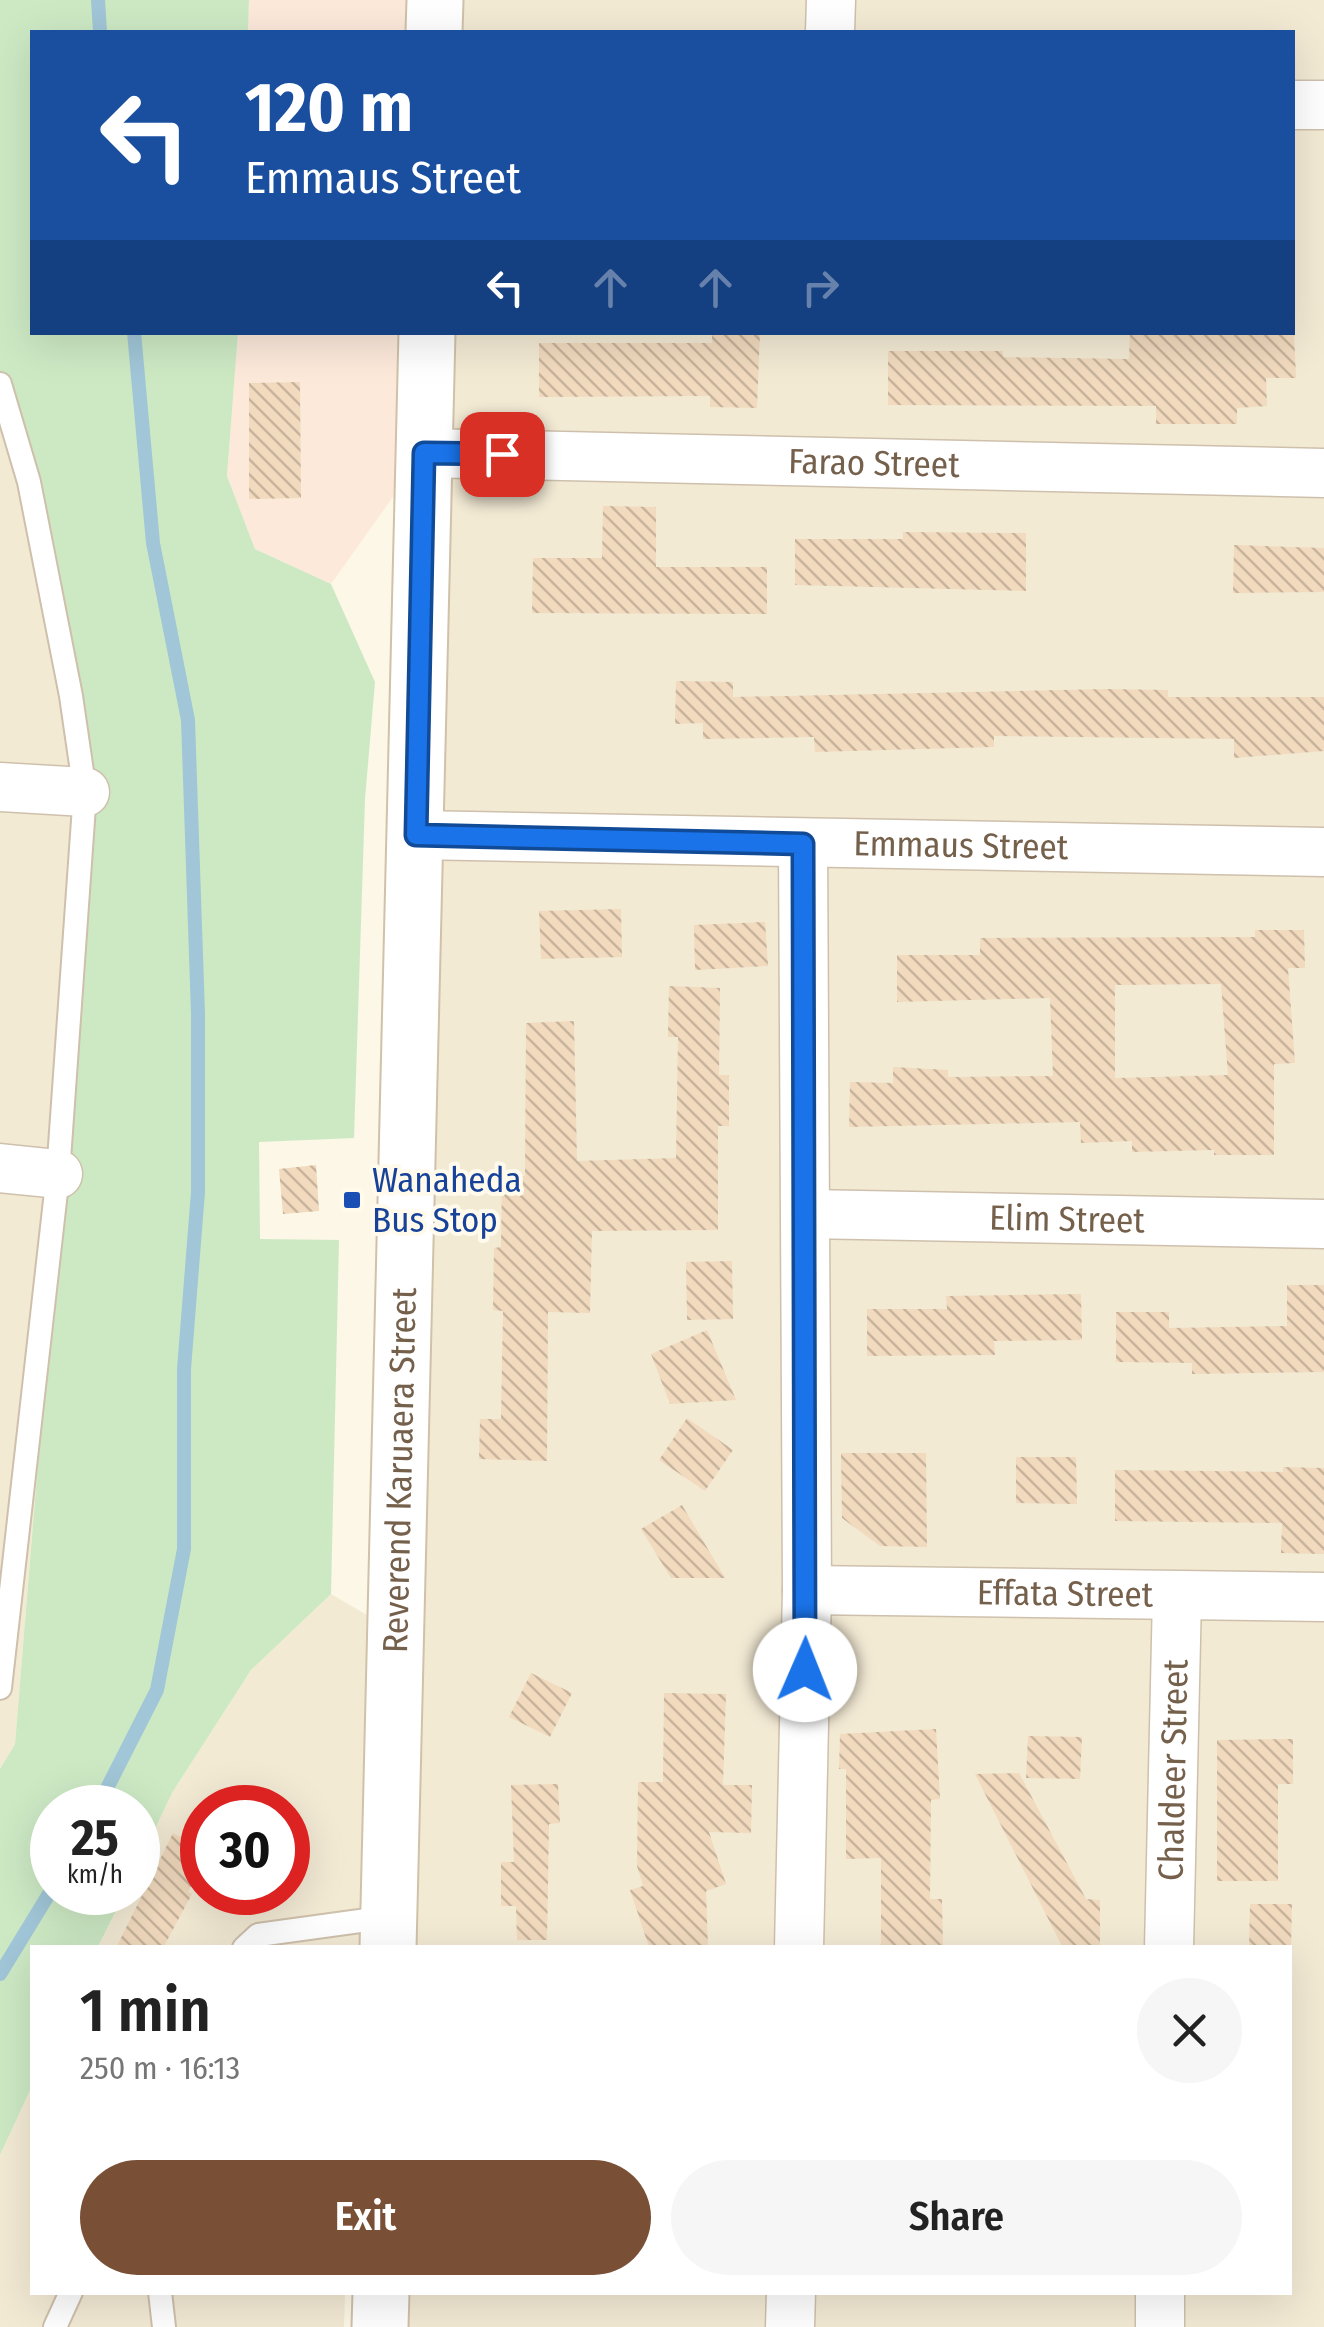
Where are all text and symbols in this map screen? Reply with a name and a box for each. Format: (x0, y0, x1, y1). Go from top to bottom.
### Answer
text: 120 m (245, 66, 413, 150)
icon: left (80, 70, 210, 200)
text: Emmaus Street (245, 151, 521, 205)
icon: left (478, 260, 533, 315)
icon: ahead (583, 260, 638, 315)
icon: ahead (688, 260, 743, 315)
icon: right (793, 260, 848, 315)
pin (460, 412, 545, 497)
icon: arrive (475, 427, 530, 482)
street label: Farao Street (788, 440, 961, 486)
street label: Emmaus Street (853, 822, 1069, 868)
place label: Wanaheda Bus Stop (372, 1159, 522, 1241)
marker: Wanaheda Bus Stop (341, 1189, 363, 1211)
street label: Elim Street (989, 1197, 1146, 1242)
street label: Reverend Karuaera Street (374, 1286, 425, 1653)
street label: Effata Street (977, 1571, 1154, 1616)
position arrow (753, 1618, 857, 1722)
street label: Chaldeer Street (1150, 1658, 1197, 1881)
speed limit sign: 30 (180, 1785, 310, 1915)
text: 25 (71, 1808, 119, 1868)
text: km/h (67, 1860, 123, 1890)
text: 1 min (80, 1975, 211, 2047)
button: close (1137, 1978, 1242, 2083)
text: 250 m · 16:13 (80, 2049, 240, 2087)
button: Exit (80, 2160, 651, 2275)
button: Share (671, 2160, 1242, 2275)

